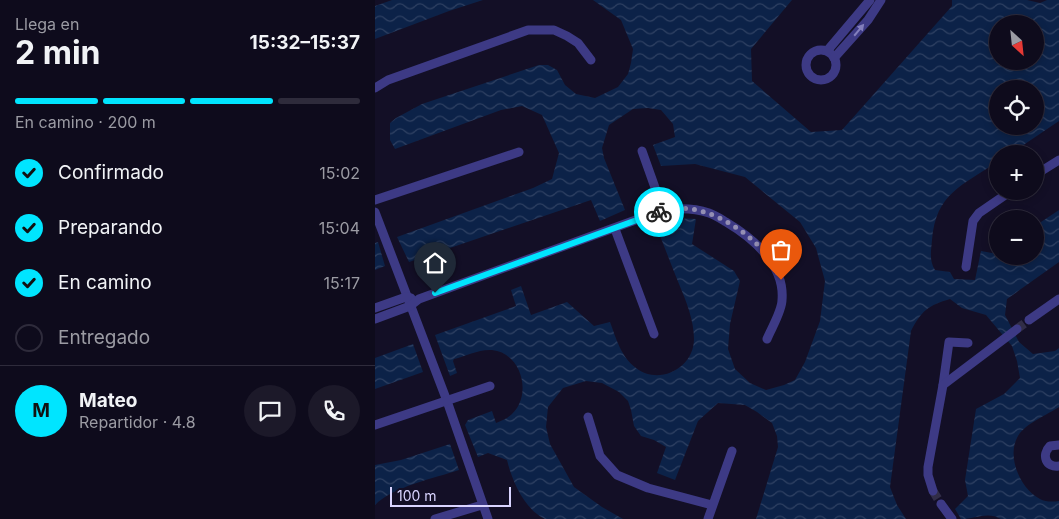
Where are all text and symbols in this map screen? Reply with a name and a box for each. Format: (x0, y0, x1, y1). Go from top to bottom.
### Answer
text: Llega en (15, 14, 79, 34)
north arrow (989, 15, 1044, 70)
map controls (989, 15, 1044, 265)
one-way arrow (854, 24, 865, 37)
text: 15:32–15:37 (250, 31, 360, 54)
text: 2 min (15, 33, 101, 72)
button: locate (989, 80, 1044, 135)
text: En camino · 200 m (15, 112, 156, 132)
button: + (989, 145, 1044, 200)
icon: check (15, 159, 43, 187)
text: Confirmado (58, 161, 164, 184)
text: 15:02 (319, 163, 360, 183)
courier (634, 187, 684, 237)
icon: bike (645, 198, 673, 226)
button: − (989, 210, 1044, 265)
icon: check (15, 214, 43, 242)
text: Preparando (58, 216, 163, 239)
text: 15:04 (319, 218, 360, 238)
pin (760, 229, 802, 280)
icon: bag (767, 236, 795, 264)
pin (414, 242, 456, 293)
icon: home (421, 249, 449, 277)
icon: check (15, 269, 43, 297)
text: En camino (58, 271, 152, 294)
text: 15:17 (324, 273, 360, 293)
text: Entregado (58, 326, 150, 349)
button: chat (244, 385, 296, 437)
button: phone (308, 385, 360, 437)
text: Mateo (79, 389, 137, 412)
text: M (32, 399, 50, 422)
text: Repartidor · 4.8 (79, 412, 196, 432)
scale bar (390, 484, 511, 507)
text: 100 m (397, 487, 437, 504)

